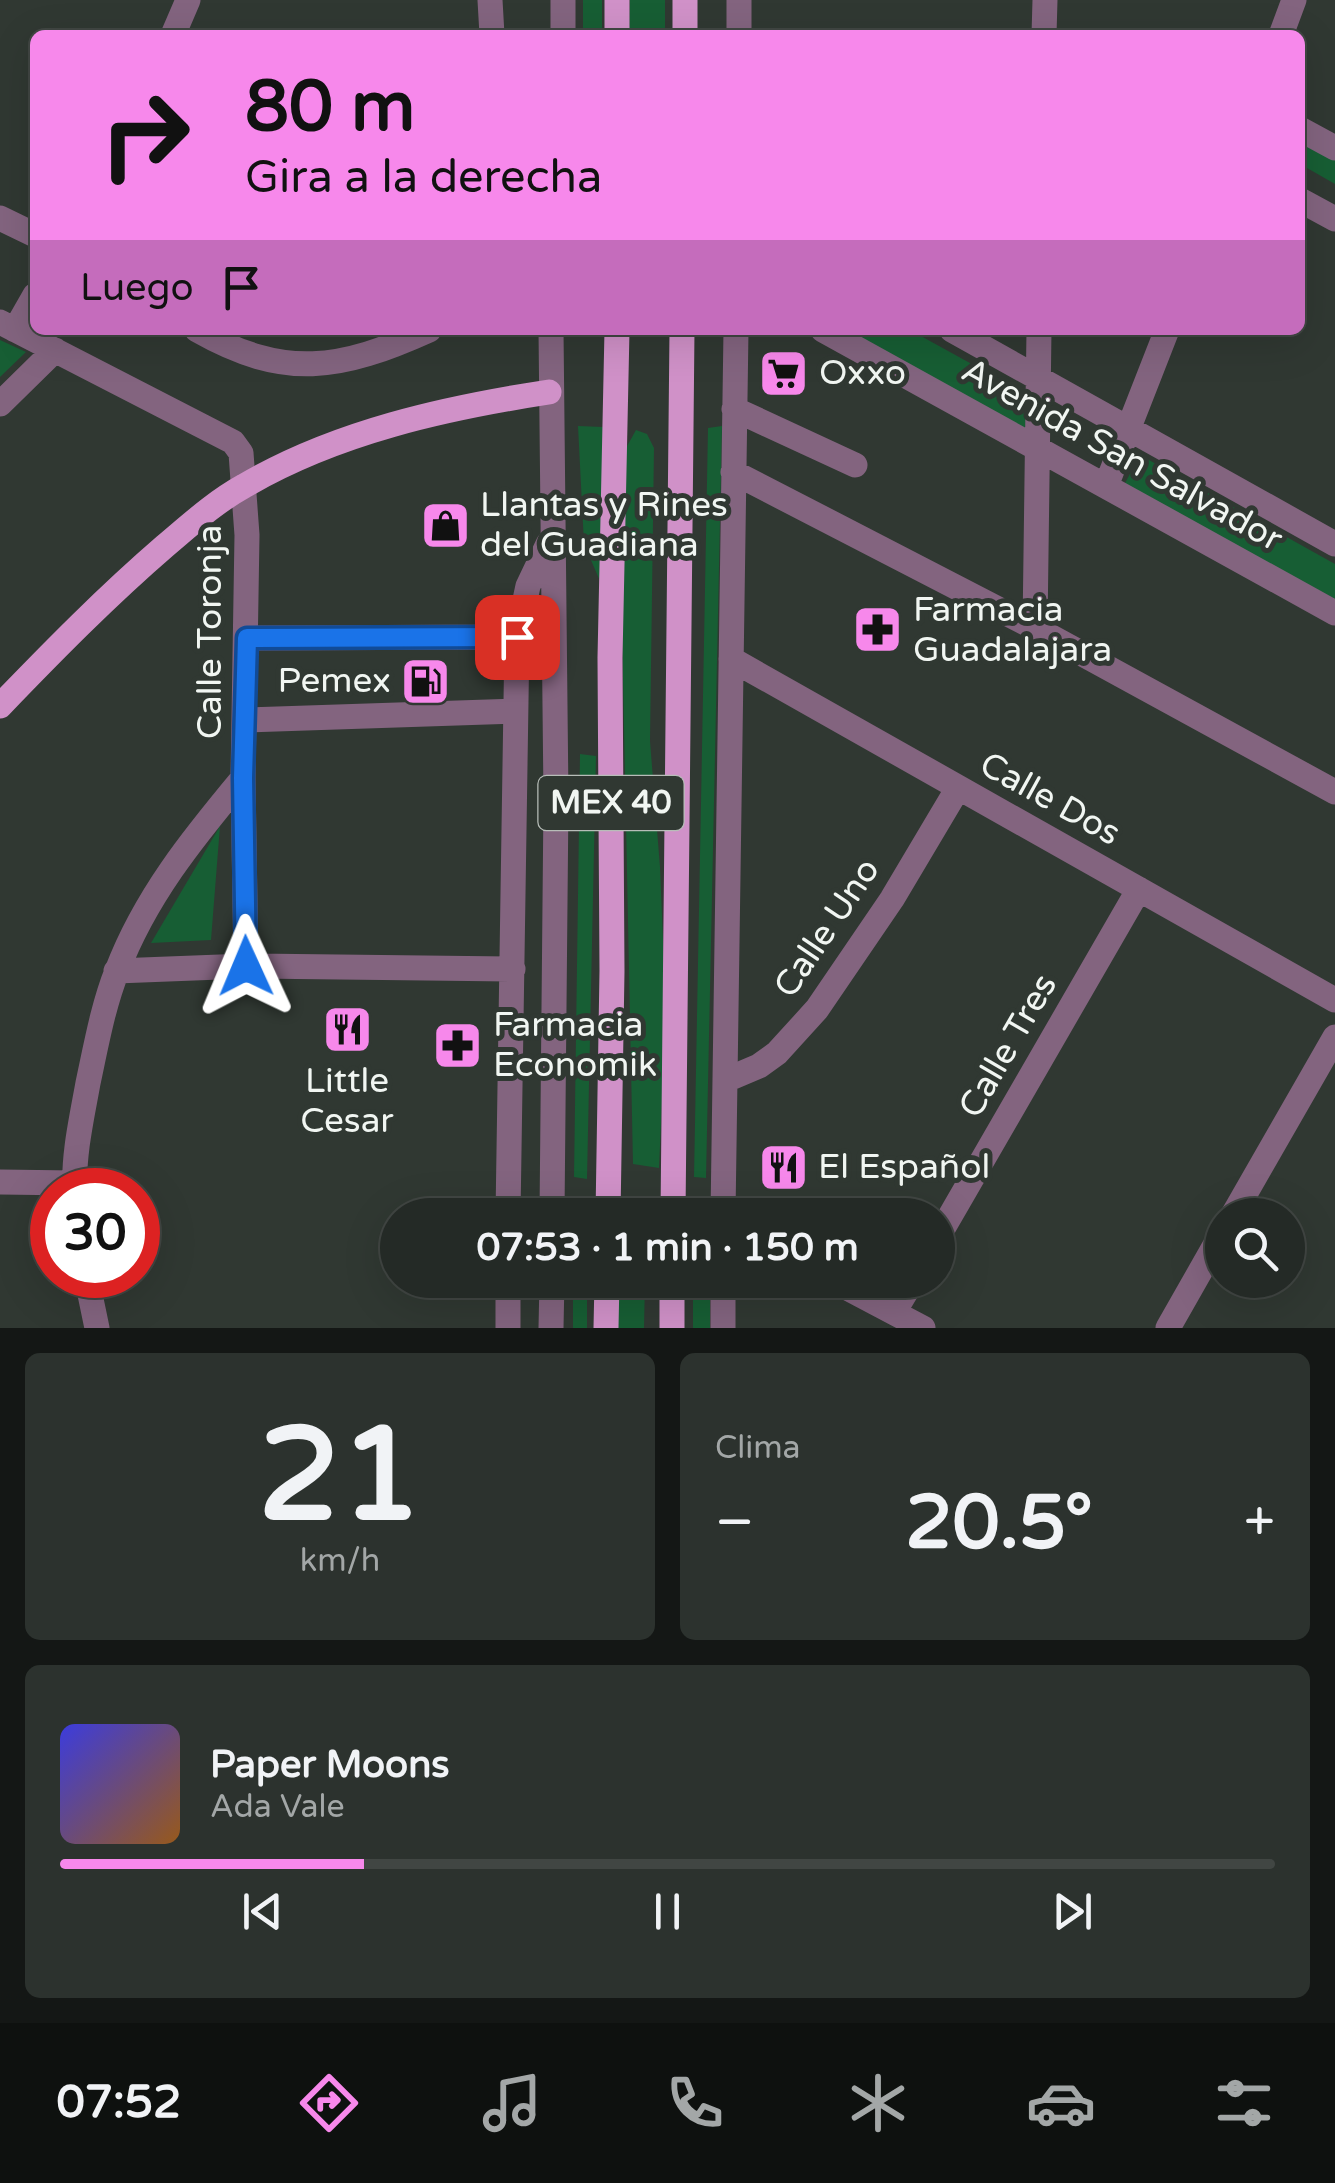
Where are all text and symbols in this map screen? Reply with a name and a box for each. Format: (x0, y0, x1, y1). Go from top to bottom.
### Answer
text: 80 m (245, 66, 415, 150)
icon: right (80, 70, 210, 200)
text: Gira a la derecha (245, 151, 602, 205)
icon: arrive (214, 260, 269, 315)
text: Luego (80, 265, 194, 311)
supermarket icon: Oxxo (758, 347, 810, 399)
street label: Avenida San Salvador (954, 349, 1290, 561)
place label: Oxxo (819, 352, 906, 394)
place label: Llantas y Rines del Guadiana (480, 484, 728, 566)
shop icon: Llantas y Rines del Guadiana (419, 499, 471, 551)
street label: Calle Toronja (189, 525, 231, 739)
place label: Farmacia Guadalajara (913, 589, 1112, 671)
pin (475, 595, 560, 680)
pharmacy icon: Farmacia Guadalajara (852, 604, 904, 656)
icon: arrive (490, 610, 545, 665)
fuel station icon: Pemex (400, 655, 452, 707)
place label: Pemex (277, 660, 391, 702)
street label: Calle Dos (972, 743, 1128, 855)
road number: MEX 40 (538, 776, 684, 830)
street label: Calle Uno (765, 850, 889, 1006)
position arrow (194, 914, 298, 1018)
street label: Calle Tres (950, 967, 1066, 1125)
restaurant icon: Little Cesar (321, 1003, 373, 1055)
place label: Farmacia Economik (493, 1004, 657, 1086)
pharmacy icon: Farmacia Economik (432, 1019, 484, 1071)
place label: Little Cesar (300, 1060, 394, 1142)
restaurant icon: El Español (757, 1141, 809, 1193)
place label: El Español (818, 1146, 990, 1188)
speed limit sign: 30 (30, 1168, 160, 1298)
map controls (1205, 1198, 1305, 1298)
button: search (1205, 1198, 1305, 1298)
text: 07:53 · 1 min · 150 m (476, 1225, 859, 1271)
text: 21 (258, 1399, 422, 1555)
text: Clima (715, 1429, 801, 1467)
text: 20.5° (905, 1478, 1093, 1568)
text: − (715, 1490, 754, 1556)
text: + (1244, 1490, 1275, 1556)
text: km/h (300, 1542, 380, 1580)
text: Paper Moons (210, 1742, 450, 1788)
text: Ada Vale (210, 1788, 345, 1826)
icon: previous (235, 1884, 290, 1939)
icon: pause (640, 1884, 695, 1939)
icon: next (1045, 1884, 1100, 1939)
icon: directions (294, 2068, 364, 2138)
icon: music (477, 2068, 547, 2138)
icon: phone (660, 2068, 730, 2138)
icon: climate (843, 2068, 913, 2138)
icon: car (1026, 2068, 1096, 2138)
icon: filters (1209, 2068, 1279, 2138)
text: 07:52 (56, 2076, 181, 2130)

